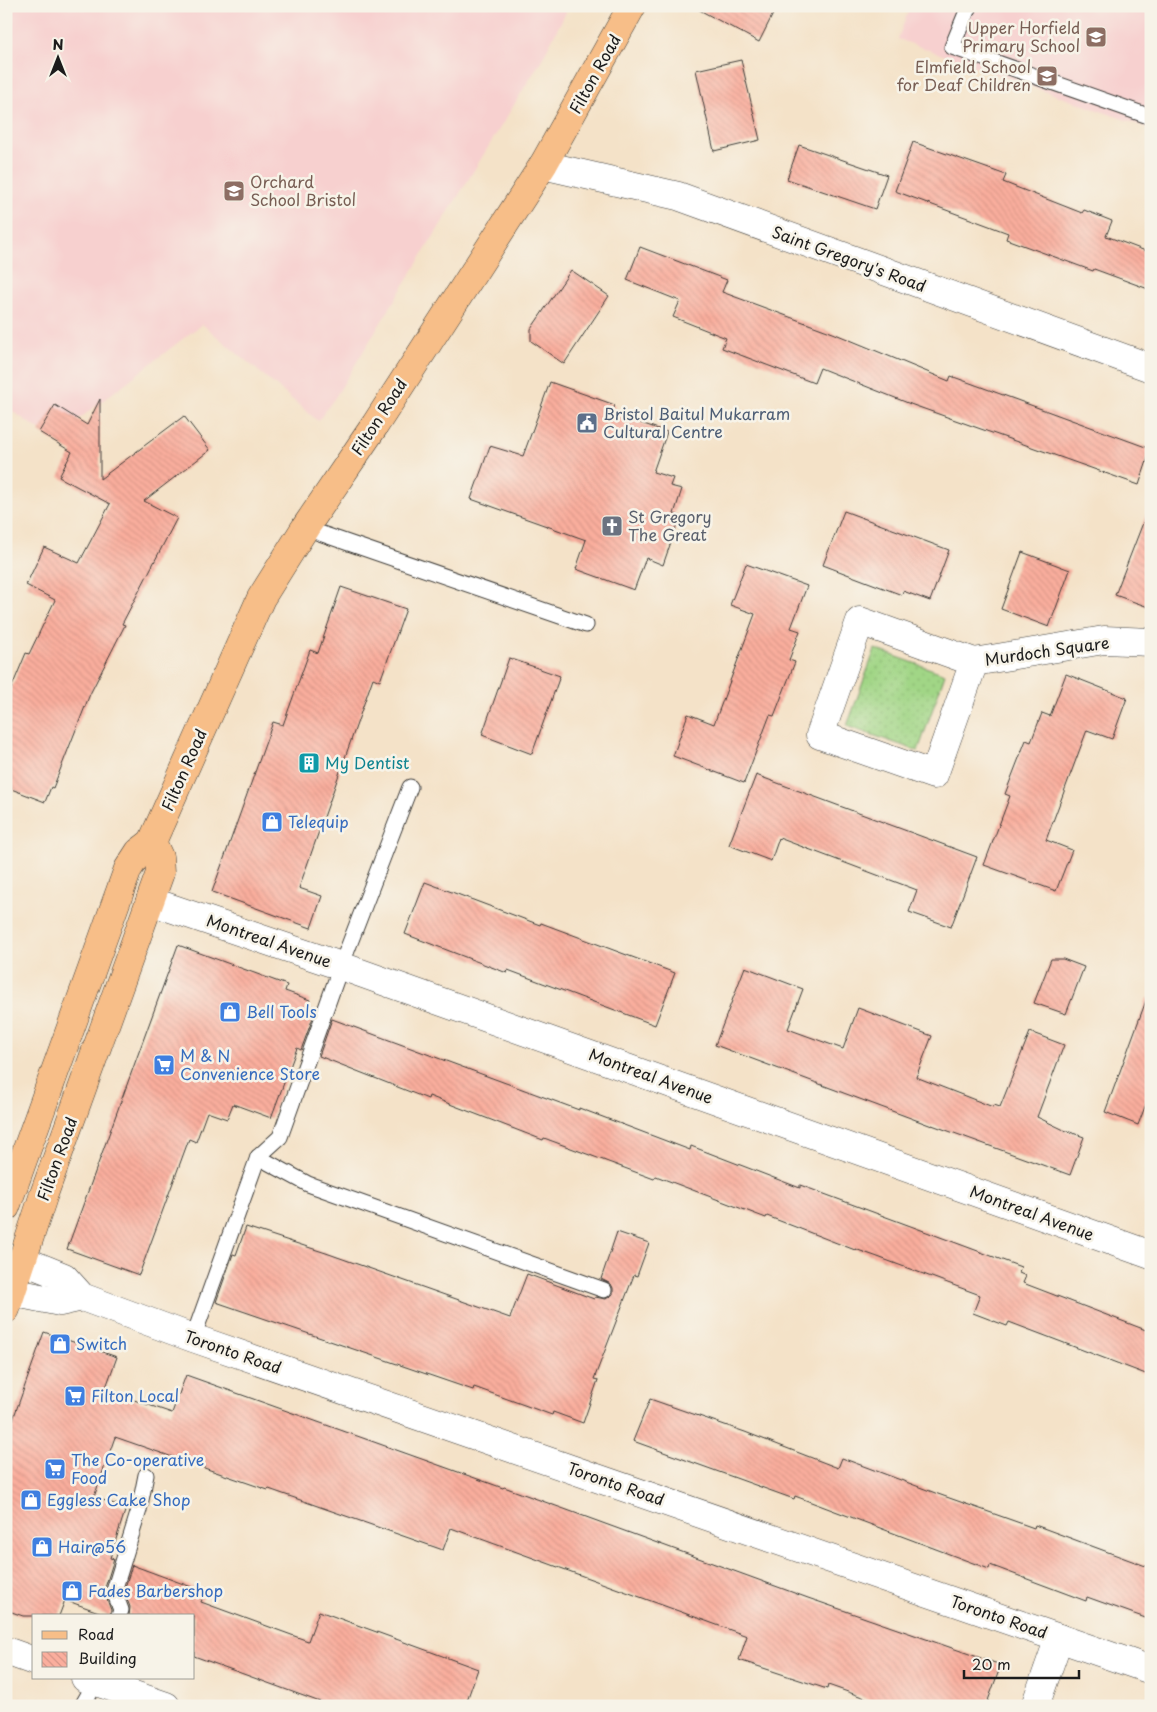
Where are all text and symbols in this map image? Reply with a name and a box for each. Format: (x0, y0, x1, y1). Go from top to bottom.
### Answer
place label: Upper Horfield Primary School (962, 15, 1080, 57)
school or university icon: Upper Horfield Primary School (1084, 25, 1108, 49)
street label: Filton Road (562, 29, 626, 118)
north arrow (32, 32, 82, 82)
text: N (52, 34, 64, 55)
place label: Elmfield School for Deaf Children (897, 54, 1031, 96)
school or university icon: Elmfield School for Deaf Children (1035, 64, 1059, 88)
place label: Orchard School Bristol (250, 169, 356, 211)
school or university icon: Orchard School Bristol (222, 179, 246, 203)
street label: Saint Gregory's Road (769, 219, 930, 297)
street label: Filton Road (344, 373, 412, 460)
place label: Bristol Baitul Mukarram Cultural Centre (603, 401, 790, 443)
public building icon: Bristol Baitul Mukarram Cultural Centre (575, 411, 599, 435)
place label: St Gregory The Great (628, 504, 712, 546)
church icon: St Gregory The Great (600, 514, 624, 538)
street label: Murdoch Square (983, 629, 1111, 671)
street label: Filton Road (154, 725, 212, 814)
place label: My Dentist (325, 750, 409, 774)
building icon: My Dentist (297, 751, 321, 775)
place label: Telequip (288, 809, 349, 833)
shop icon: Telequip (260, 810, 284, 834)
street label: Montreal Avenue (204, 907, 335, 973)
place label: Bell Tools (246, 999, 317, 1023)
shop icon: Bell Tools (218, 1000, 242, 1024)
street label: Montreal Avenue (586, 1041, 717, 1109)
place label: M & N Convenience Store (180, 1043, 320, 1085)
supermarket icon: M & N Convenience Store (152, 1053, 176, 1077)
street label: Filton Road (30, 1113, 82, 1204)
street label: Montreal Avenue (967, 1178, 1098, 1246)
street label: Toronto Road (182, 1323, 285, 1379)
place label: Switch (76, 1331, 127, 1355)
shop icon: Switch (48, 1332, 72, 1356)
place label: Filton Local (91, 1383, 179, 1407)
supermarket icon: Filton Local (63, 1384, 87, 1408)
place label: The Co-operative Food (71, 1447, 204, 1489)
street label: Toronto Road (565, 1455, 668, 1511)
supermarket icon: The Co-operative Food (43, 1457, 67, 1481)
place label: Eggless Cake Shop (47, 1487, 191, 1511)
shop icon: Eggless Cake Shop (19, 1488, 43, 1512)
place label: Hair@56 (58, 1534, 126, 1558)
shop icon: Hair@56 (30, 1535, 54, 1559)
place label: Fades Barbershop (88, 1578, 223, 1602)
shop icon: Fades Barbershop (60, 1579, 84, 1603)
street label: Toronto Road (948, 1588, 1051, 1644)
legend (32, 1614, 195, 1680)
text: Road (78, 1622, 114, 1645)
text: Building (78, 1646, 137, 1669)
scale bar (964, 1647, 1080, 1679)
text: 20 m (972, 1652, 1011, 1675)

